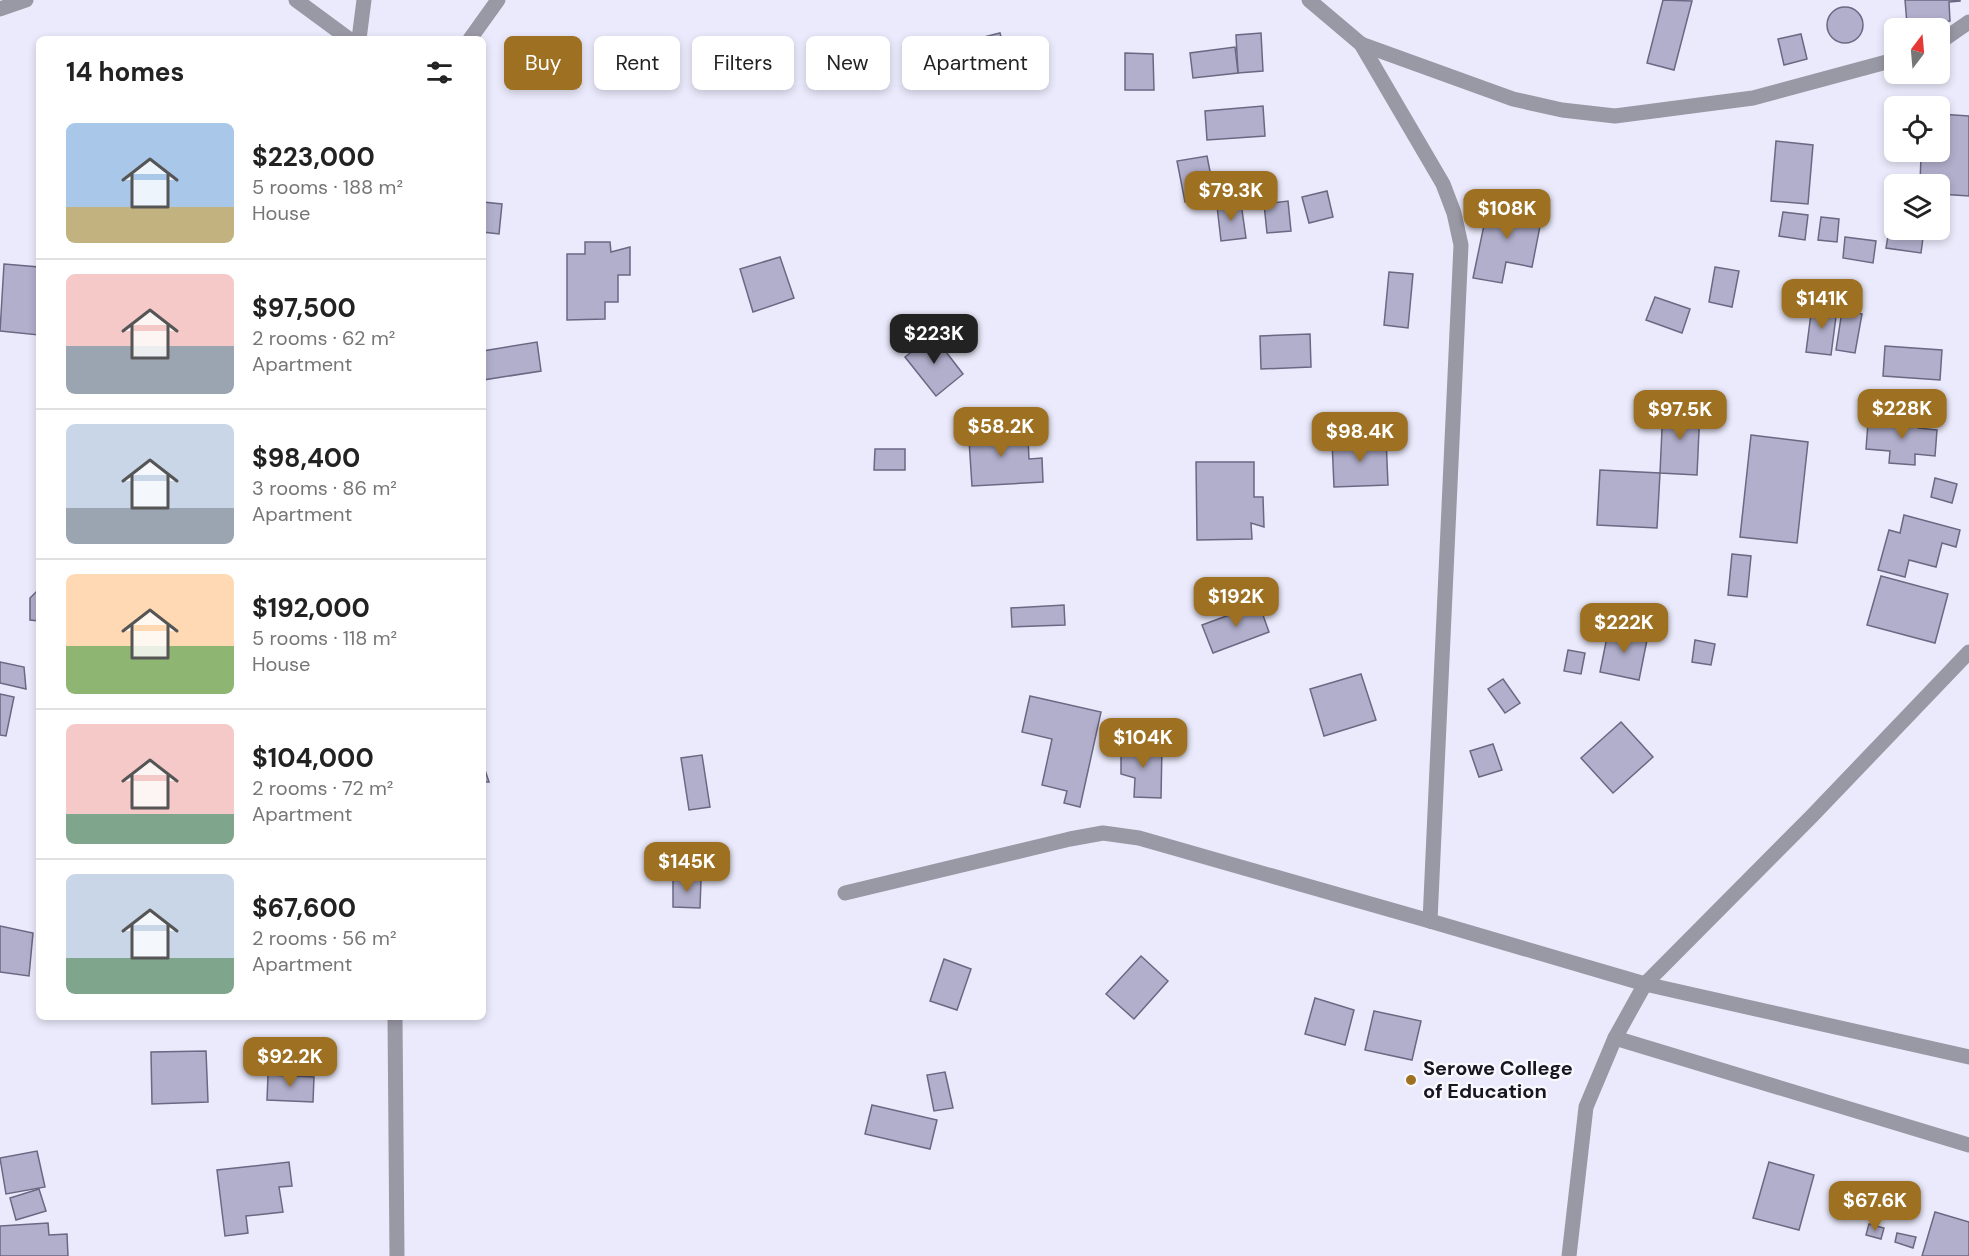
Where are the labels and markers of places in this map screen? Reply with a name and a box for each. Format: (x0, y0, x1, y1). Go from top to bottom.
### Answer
pin: $79.3K (1182, 171, 1280, 222)
pin: $108K (1465, 189, 1549, 240)
pin: $141K (1780, 279, 1864, 330)
pin: $223K (892, 314, 976, 365)
pin: $228K (1860, 389, 1944, 440)
pin: $97.5K (1631, 390, 1729, 441)
pin: $58.2K (952, 407, 1050, 458)
pin: $98.4K (1311, 412, 1409, 463)
pin: $192K (1194, 577, 1278, 628)
pin: $222K (1582, 603, 1666, 654)
pin: $104K (1101, 718, 1185, 769)
pin: $145K (645, 842, 729, 893)
pin: $92.2K (241, 1037, 339, 1088)
place label: Serowe College of Education (1423, 1055, 1573, 1104)
marker: Serowe College of Education (1404, 1073, 1418, 1087)
pin: $67.6K (1826, 1181, 1924, 1232)

